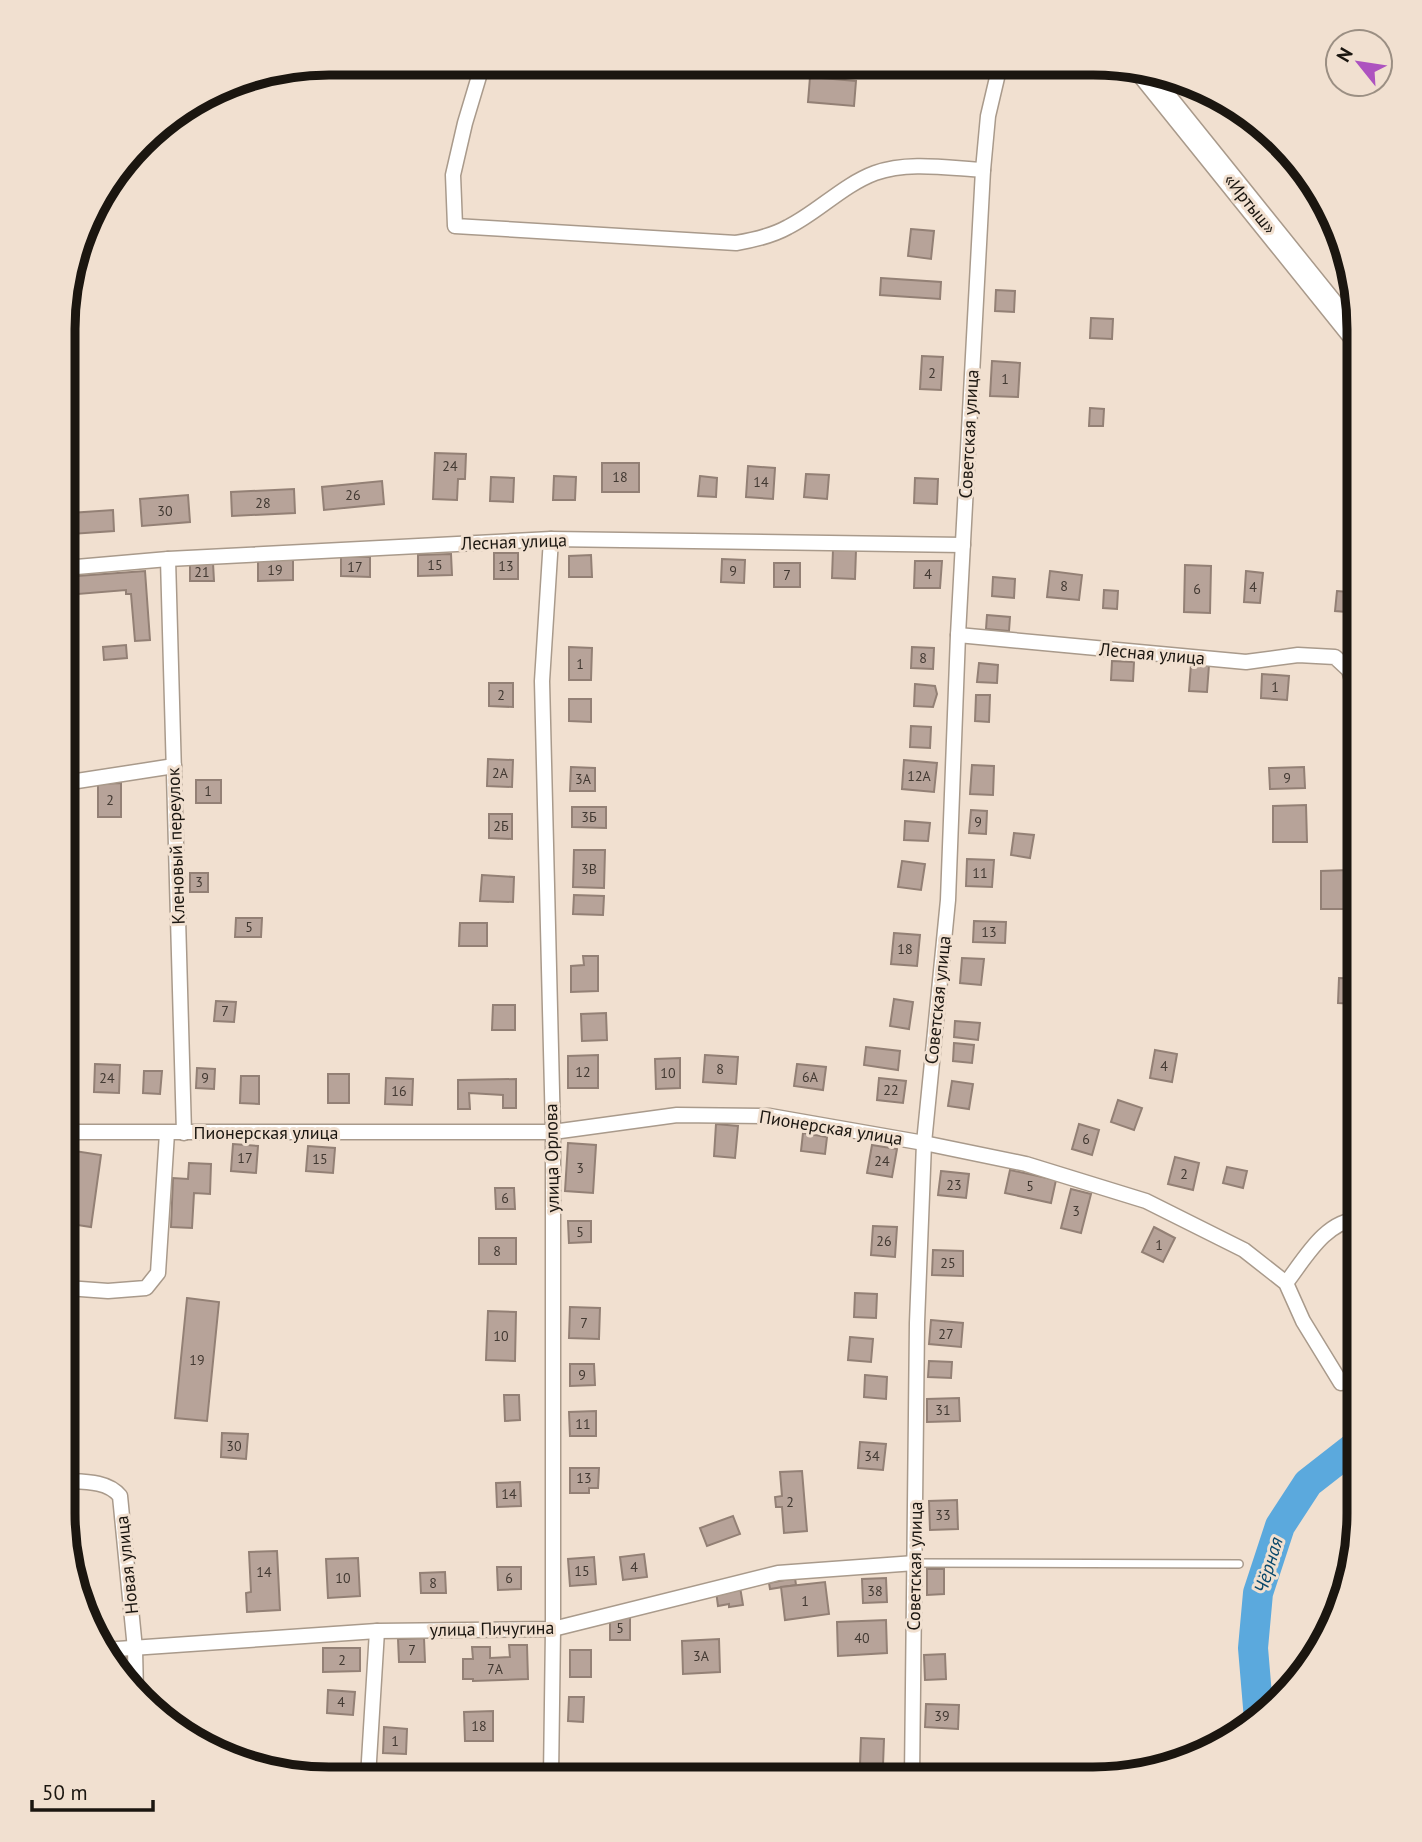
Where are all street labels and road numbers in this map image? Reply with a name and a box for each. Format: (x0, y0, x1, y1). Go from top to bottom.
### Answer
street label: «Иртыш» (1219, 169, 1282, 239)
street label: Советская улица (954, 369, 983, 499)
street label: Лесная улица (460, 528, 567, 555)
street label: Лесная улица (1097, 637, 1206, 670)
street label: Кленовый переулок (161, 767, 190, 925)
street label: Советская улица (919, 935, 956, 1065)
street label: улица Орлова (539, 1103, 564, 1213)
street label: Пионерская улица (758, 1105, 904, 1150)
street label: Пионерская улица (194, 1121, 338, 1144)
street label: Советская улица (902, 1501, 927, 1631)
street label: Новая улица (110, 1515, 143, 1615)
street label: улица Пичугина (429, 1616, 555, 1641)

